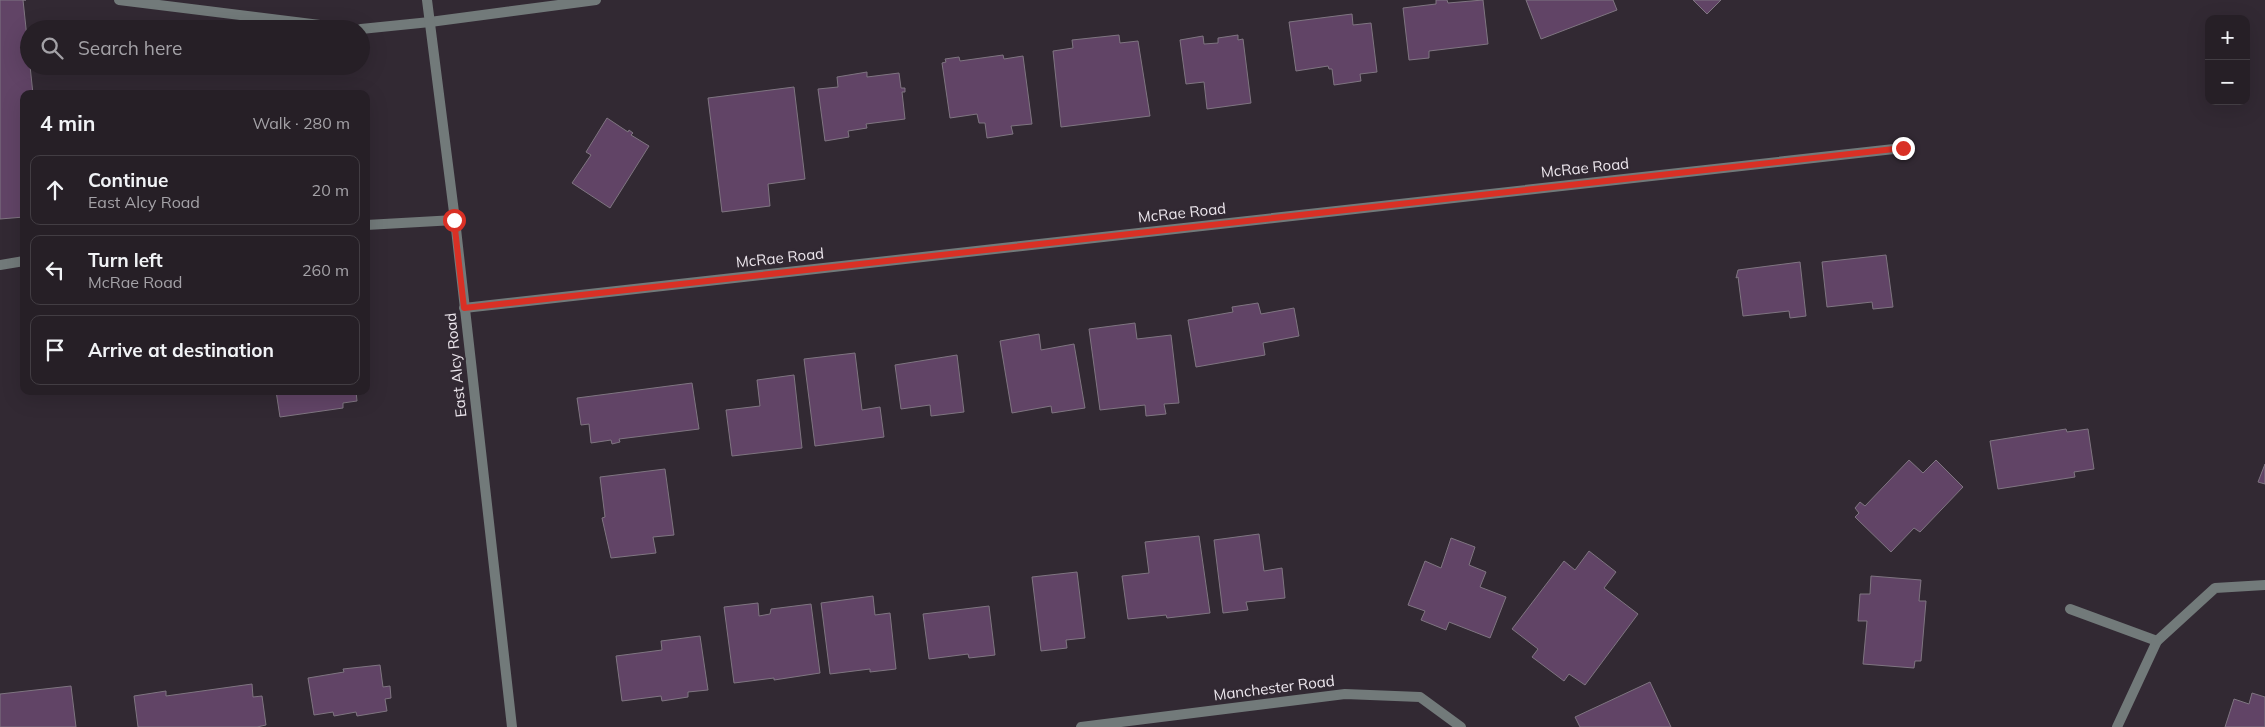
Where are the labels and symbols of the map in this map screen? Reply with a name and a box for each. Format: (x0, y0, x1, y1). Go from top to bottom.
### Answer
route end (1892, 137, 1915, 160)
street label: McRae Road (1540, 153, 1630, 182)
street label: McRae Road (1137, 198, 1227, 227)
route start (443, 209, 466, 232)
street label: McRae Road (735, 243, 825, 272)
street label: East Alcy Road (441, 312, 470, 418)
street label: Manchester Road (1212, 671, 1336, 704)

